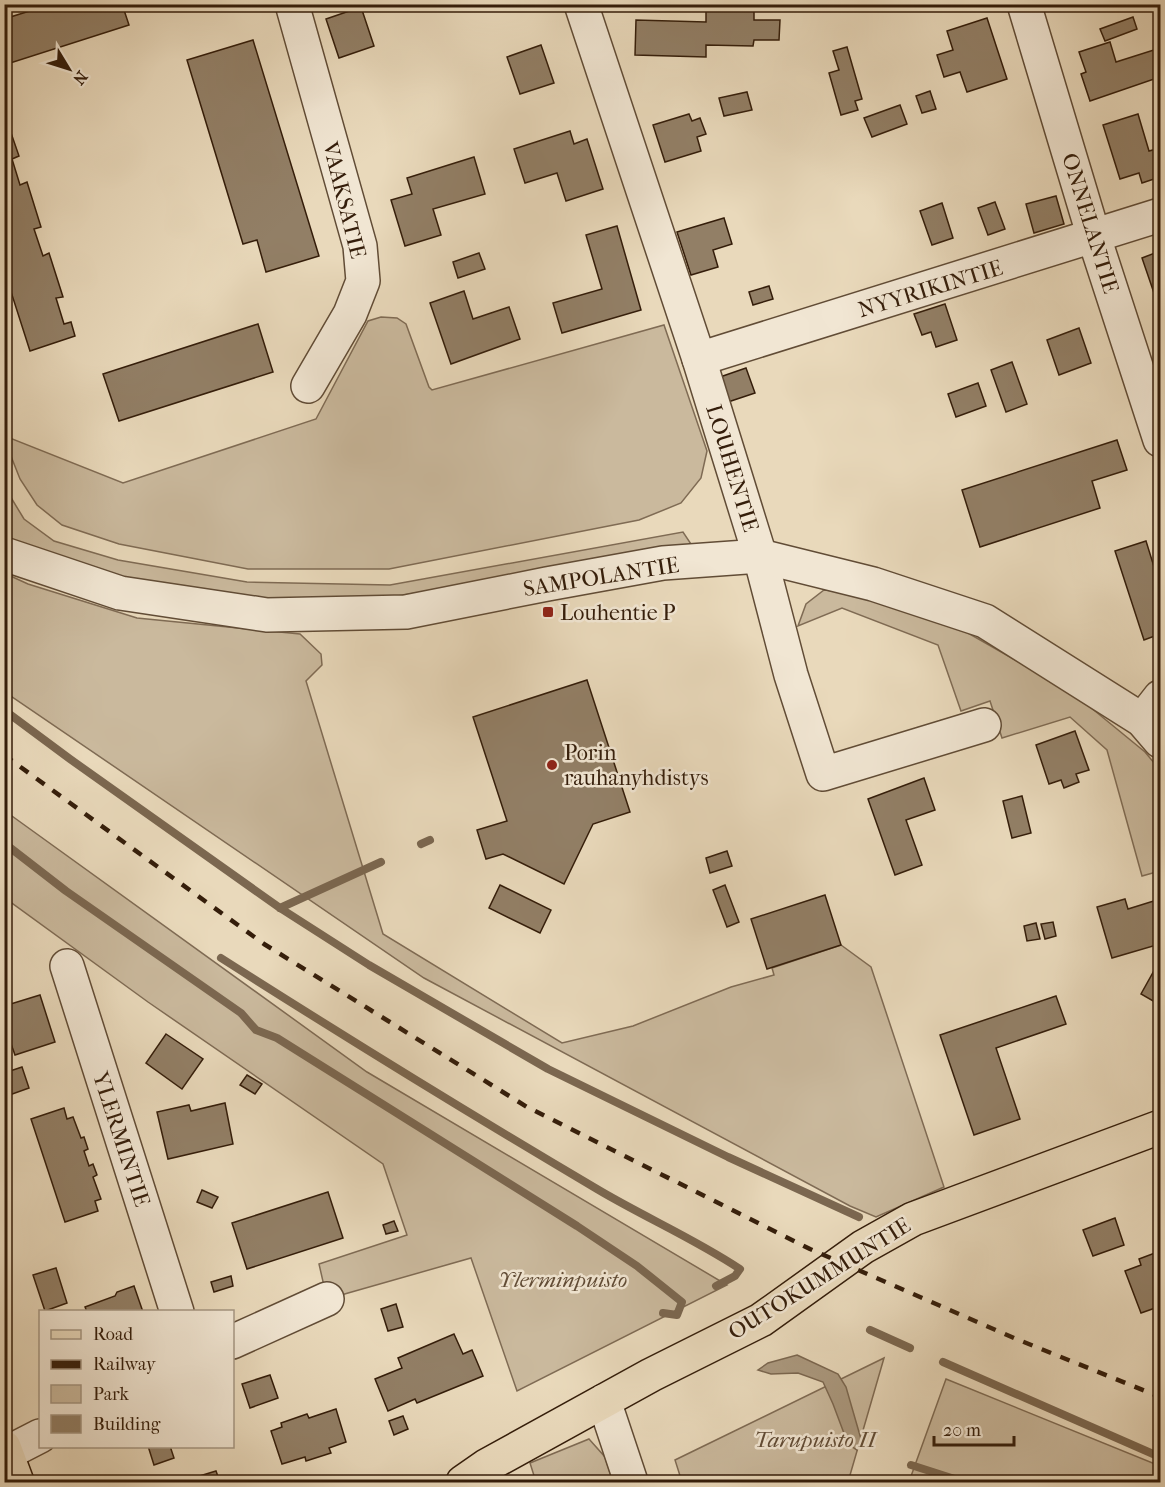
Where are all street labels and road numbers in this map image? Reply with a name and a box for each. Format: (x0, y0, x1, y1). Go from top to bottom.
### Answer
street label: VAAKSATIE (317, 138, 371, 261)
street label: ONNELANTIE (1056, 150, 1124, 297)
street label: NYYRIKINTIE (855, 255, 1006, 323)
street label: LOUHENTIE (700, 401, 764, 535)
street label: SAMPOLANTIE (521, 552, 681, 602)
street label: YLERMINTIE (87, 1068, 155, 1210)
street label: OUTOKUMMUNTIE (724, 1212, 915, 1345)

